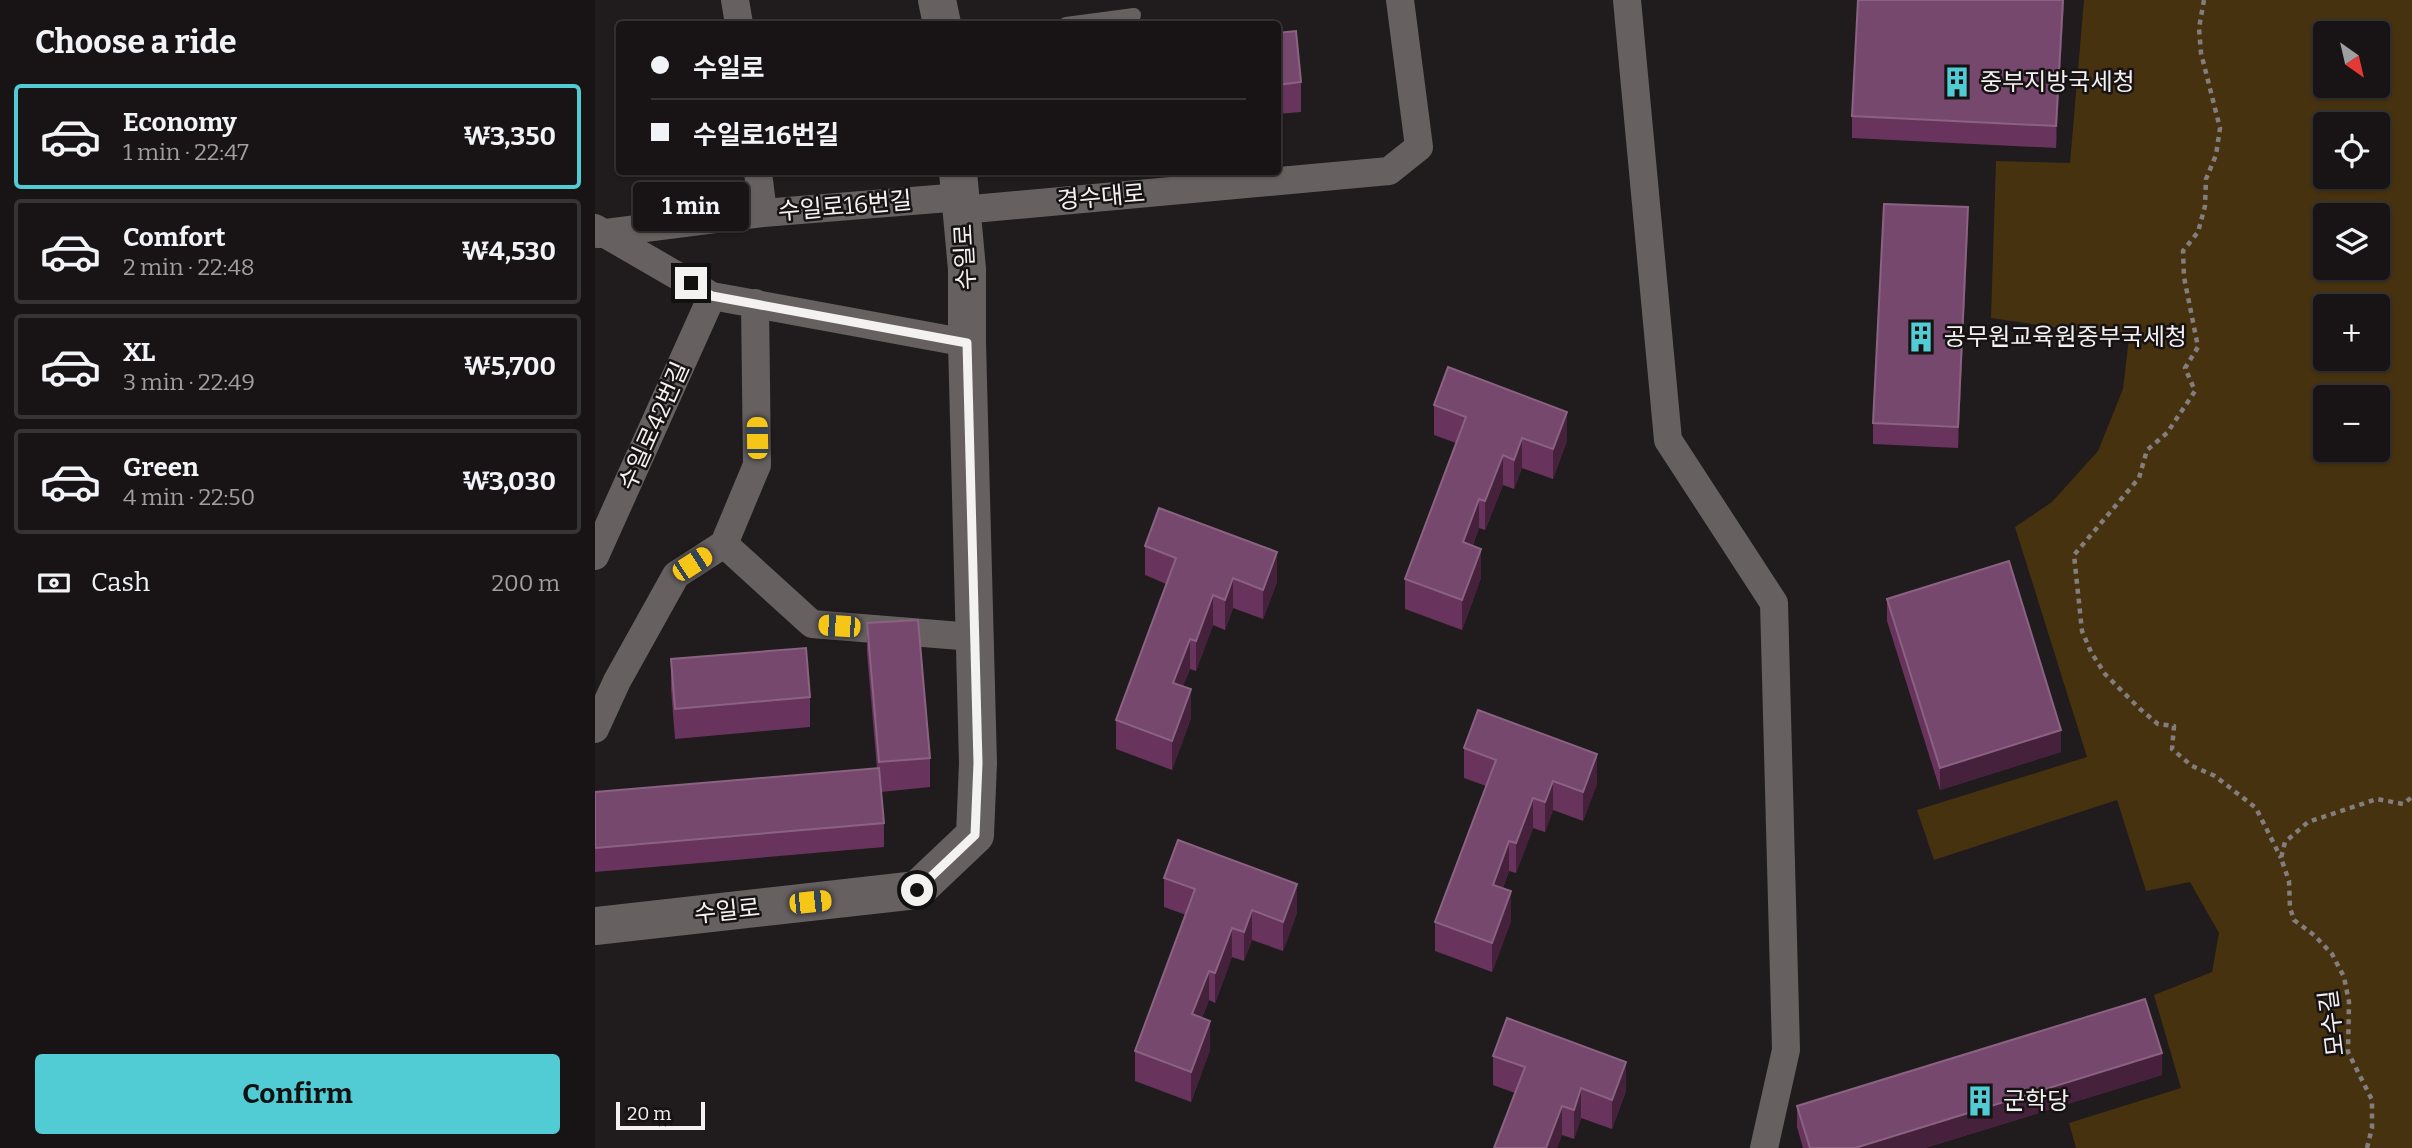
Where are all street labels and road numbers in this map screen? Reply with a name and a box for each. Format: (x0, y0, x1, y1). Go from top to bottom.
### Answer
street label: 경수대로 (1056, 179, 1146, 215)
street label: 수일로16번길 (777, 186, 913, 226)
street label: 수일로 (949, 223, 981, 291)
street label: 수일로42번길 (613, 358, 695, 494)
street label: 수일로 (693, 894, 761, 928)
street label: 모수길 (2314, 988, 2350, 1058)

